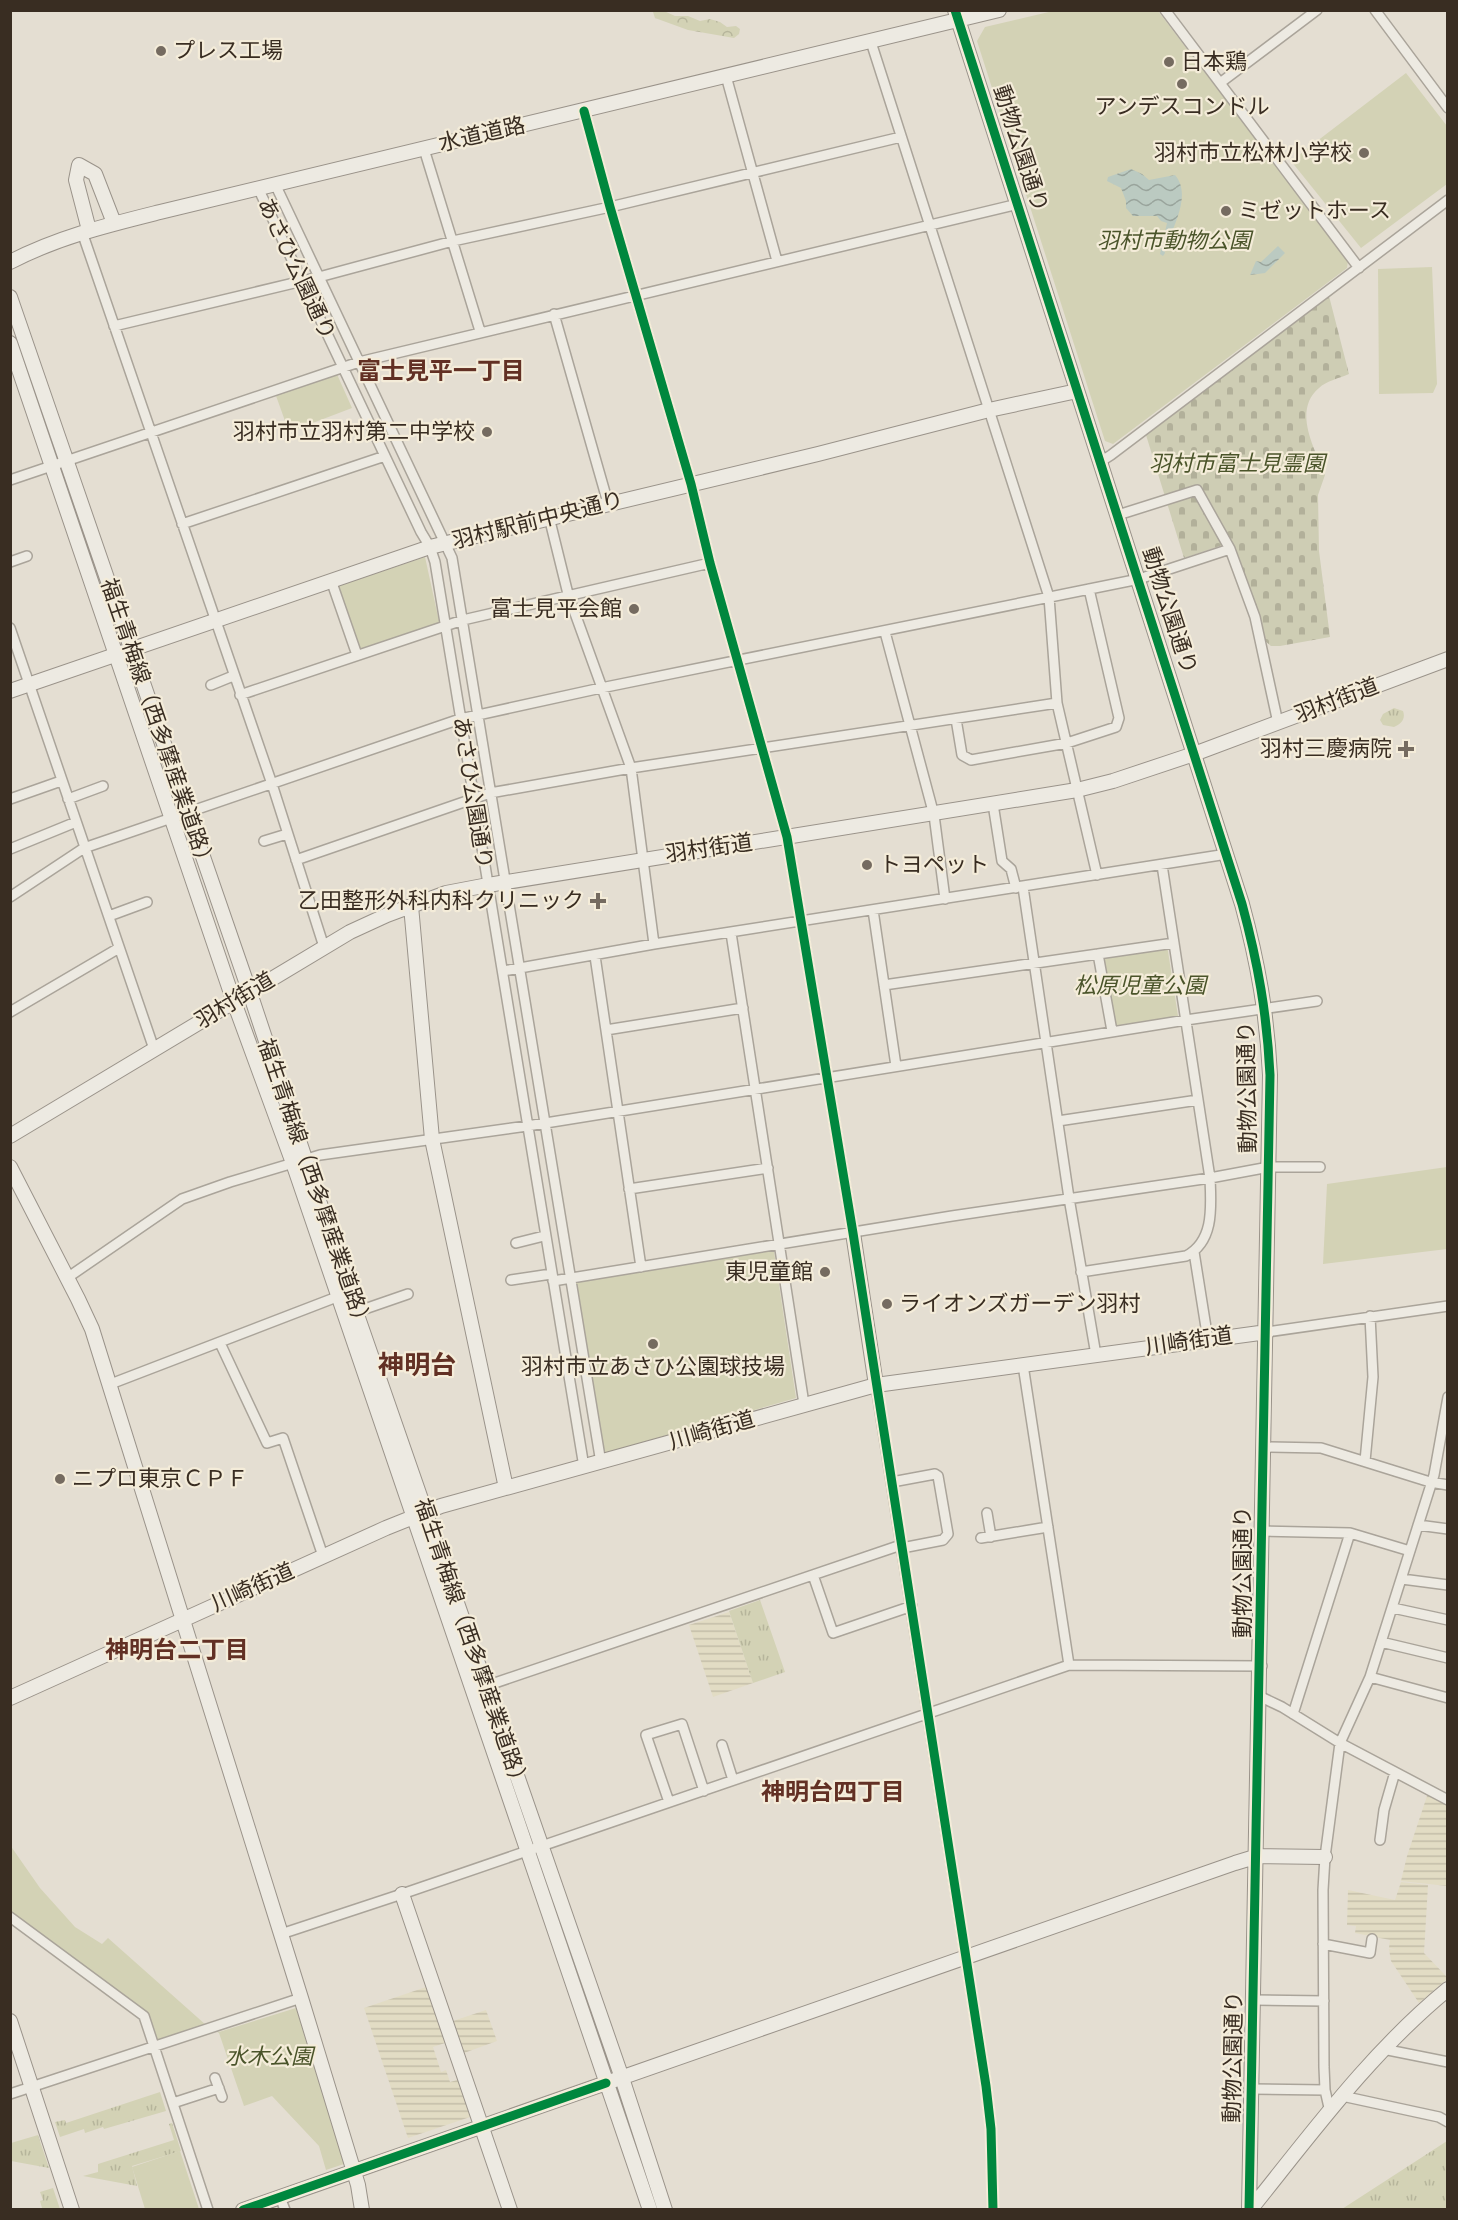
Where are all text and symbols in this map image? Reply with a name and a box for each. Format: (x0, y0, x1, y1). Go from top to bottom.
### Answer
place label: プレス工場 (173, 35, 283, 68)
marker: プレス工場 (154, 44, 168, 58)
place label: 日本鶏 (1181, 46, 1247, 79)
marker: 日本鶏 (1162, 55, 1176, 69)
marker: アンデスコンドル (1175, 77, 1189, 91)
street label: 動物公園通り (984, 81, 1056, 217)
place label: アンデスコンドル (1094, 91, 1270, 124)
street label: 水道道路 (435, 109, 529, 161)
place label: 羽村市立松林小学校 (1154, 137, 1352, 170)
marker: 羽村市立松林小学校 (1357, 146, 1371, 160)
street label: あさひ公園通り (249, 192, 343, 346)
place label: ミゼットホース (1238, 195, 1391, 228)
marker: ミゼットホース (1219, 204, 1233, 218)
park label: 羽村市動物公園 (1097, 225, 1254, 258)
district label: 富士見平一丁目 (357, 354, 525, 390)
place label: 羽村市立羽村第二中学校 (233, 416, 475, 449)
marker: 羽村市立羽村第二中学校 (480, 425, 494, 439)
park label: 羽村市富士見霊園 (1149, 448, 1328, 481)
street label: 羽村駅前中央通り (449, 484, 627, 558)
street label: 動物公園通り (1133, 543, 1205, 679)
street label: 福生青梅線（西多摩産業道路） (91, 574, 223, 876)
place label: 富士見平会館 (490, 593, 622, 626)
marker: 富士見平会館 (627, 602, 641, 616)
street label: 羽村街道 (1290, 670, 1384, 732)
street label: あさひ公園通り (444, 714, 500, 872)
place label: 羽村三慶病院 (1260, 733, 1392, 766)
marker: 羽村三慶病院 (1397, 740, 1415, 758)
street label: 羽村街道 (663, 827, 755, 871)
place label: トヨペット (879, 849, 989, 882)
marker: トヨペット (860, 858, 874, 872)
place label: 乙田整形外科内科クリニック (298, 885, 584, 918)
marker: 乙田整形外科内科クリニック (589, 892, 607, 910)
street label: 羽村街道 (189, 964, 281, 1038)
park label: 松原児童公園 (1074, 970, 1209, 1003)
street label: 動物公園通り (1230, 1021, 1266, 1153)
street label: 福生青梅線（西多摩産業道路） (248, 1034, 380, 1336)
place label: 東児童館 (725, 1256, 813, 1289)
marker: 東児童館 (818, 1265, 832, 1279)
place label: ライオンズガーデン羽村 (899, 1288, 1141, 1321)
marker: ライオンズガーデン羽村 (880, 1297, 894, 1311)
street label: 川崎街道 (1143, 1320, 1235, 1364)
marker: 羽村市立あさひ公園球技場 (646, 1337, 660, 1351)
district label: 神明台 (378, 1346, 456, 1386)
place label: 羽村市立あさひ公園球技場 (521, 1351, 785, 1384)
street label: 川崎街道 (665, 1403, 759, 1459)
place label: ニプロ東京ＣＰＦ (72, 1463, 248, 1496)
marker: ニプロ東京ＣＰＦ (53, 1472, 67, 1486)
street label: 福生青梅線（西多摩産業道路） (405, 1494, 537, 1796)
street label: 動物公園通り (1227, 1506, 1260, 1638)
street label: 川崎街道 (206, 1555, 300, 1621)
district label: 神明台二丁目 (105, 1633, 249, 1669)
district label: 神明台四丁目 (761, 1775, 905, 1811)
street label: 動物公園通り (1216, 1991, 1252, 2123)
park label: 水木公園 (225, 2041, 316, 2074)

